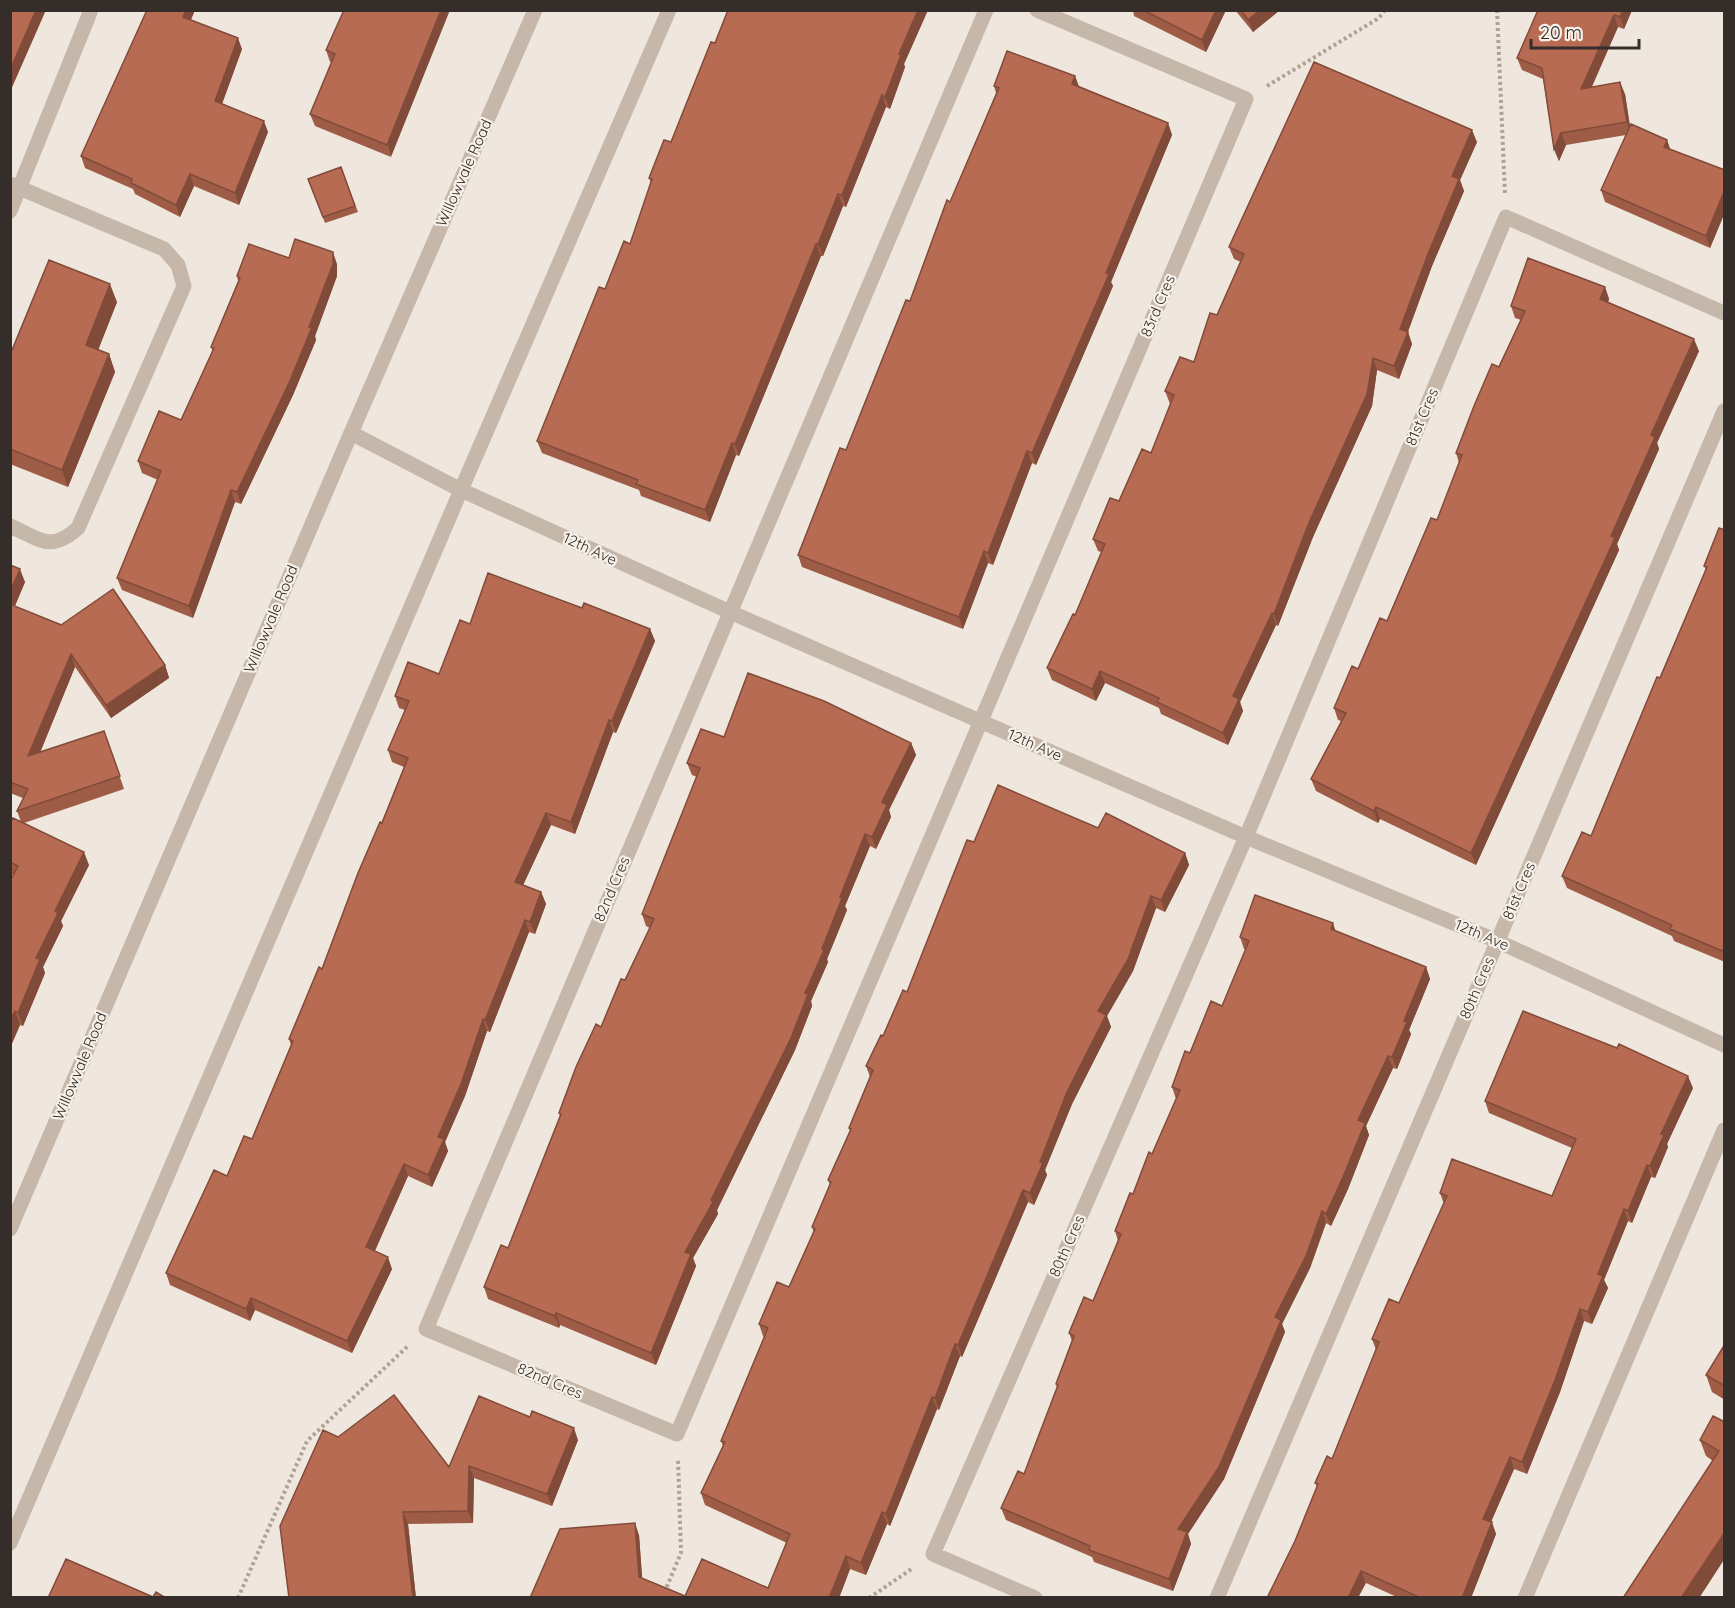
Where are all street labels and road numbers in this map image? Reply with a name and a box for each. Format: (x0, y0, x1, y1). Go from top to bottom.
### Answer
street label: Willowvale Road (431, 116, 496, 229)
street label: 83rd Cres (1136, 272, 1179, 340)
street label: 81st Cres (1401, 385, 1442, 448)
street label: 12th Ave (560, 528, 620, 569)
street label: Willowvale Road (239, 562, 302, 676)
street label: 12th Ave (1005, 724, 1065, 765)
street label: 82nd Cres (589, 853, 634, 924)
street label: 81st Cres (1498, 859, 1539, 922)
street label: 12th Ave (1452, 915, 1512, 954)
street label: 80th Cres (1455, 954, 1498, 1022)
street label: Willowvale Road (48, 1009, 111, 1123)
street label: 80th Cres (1045, 1212, 1089, 1280)
street label: 82nd Cres (515, 1358, 586, 1403)

